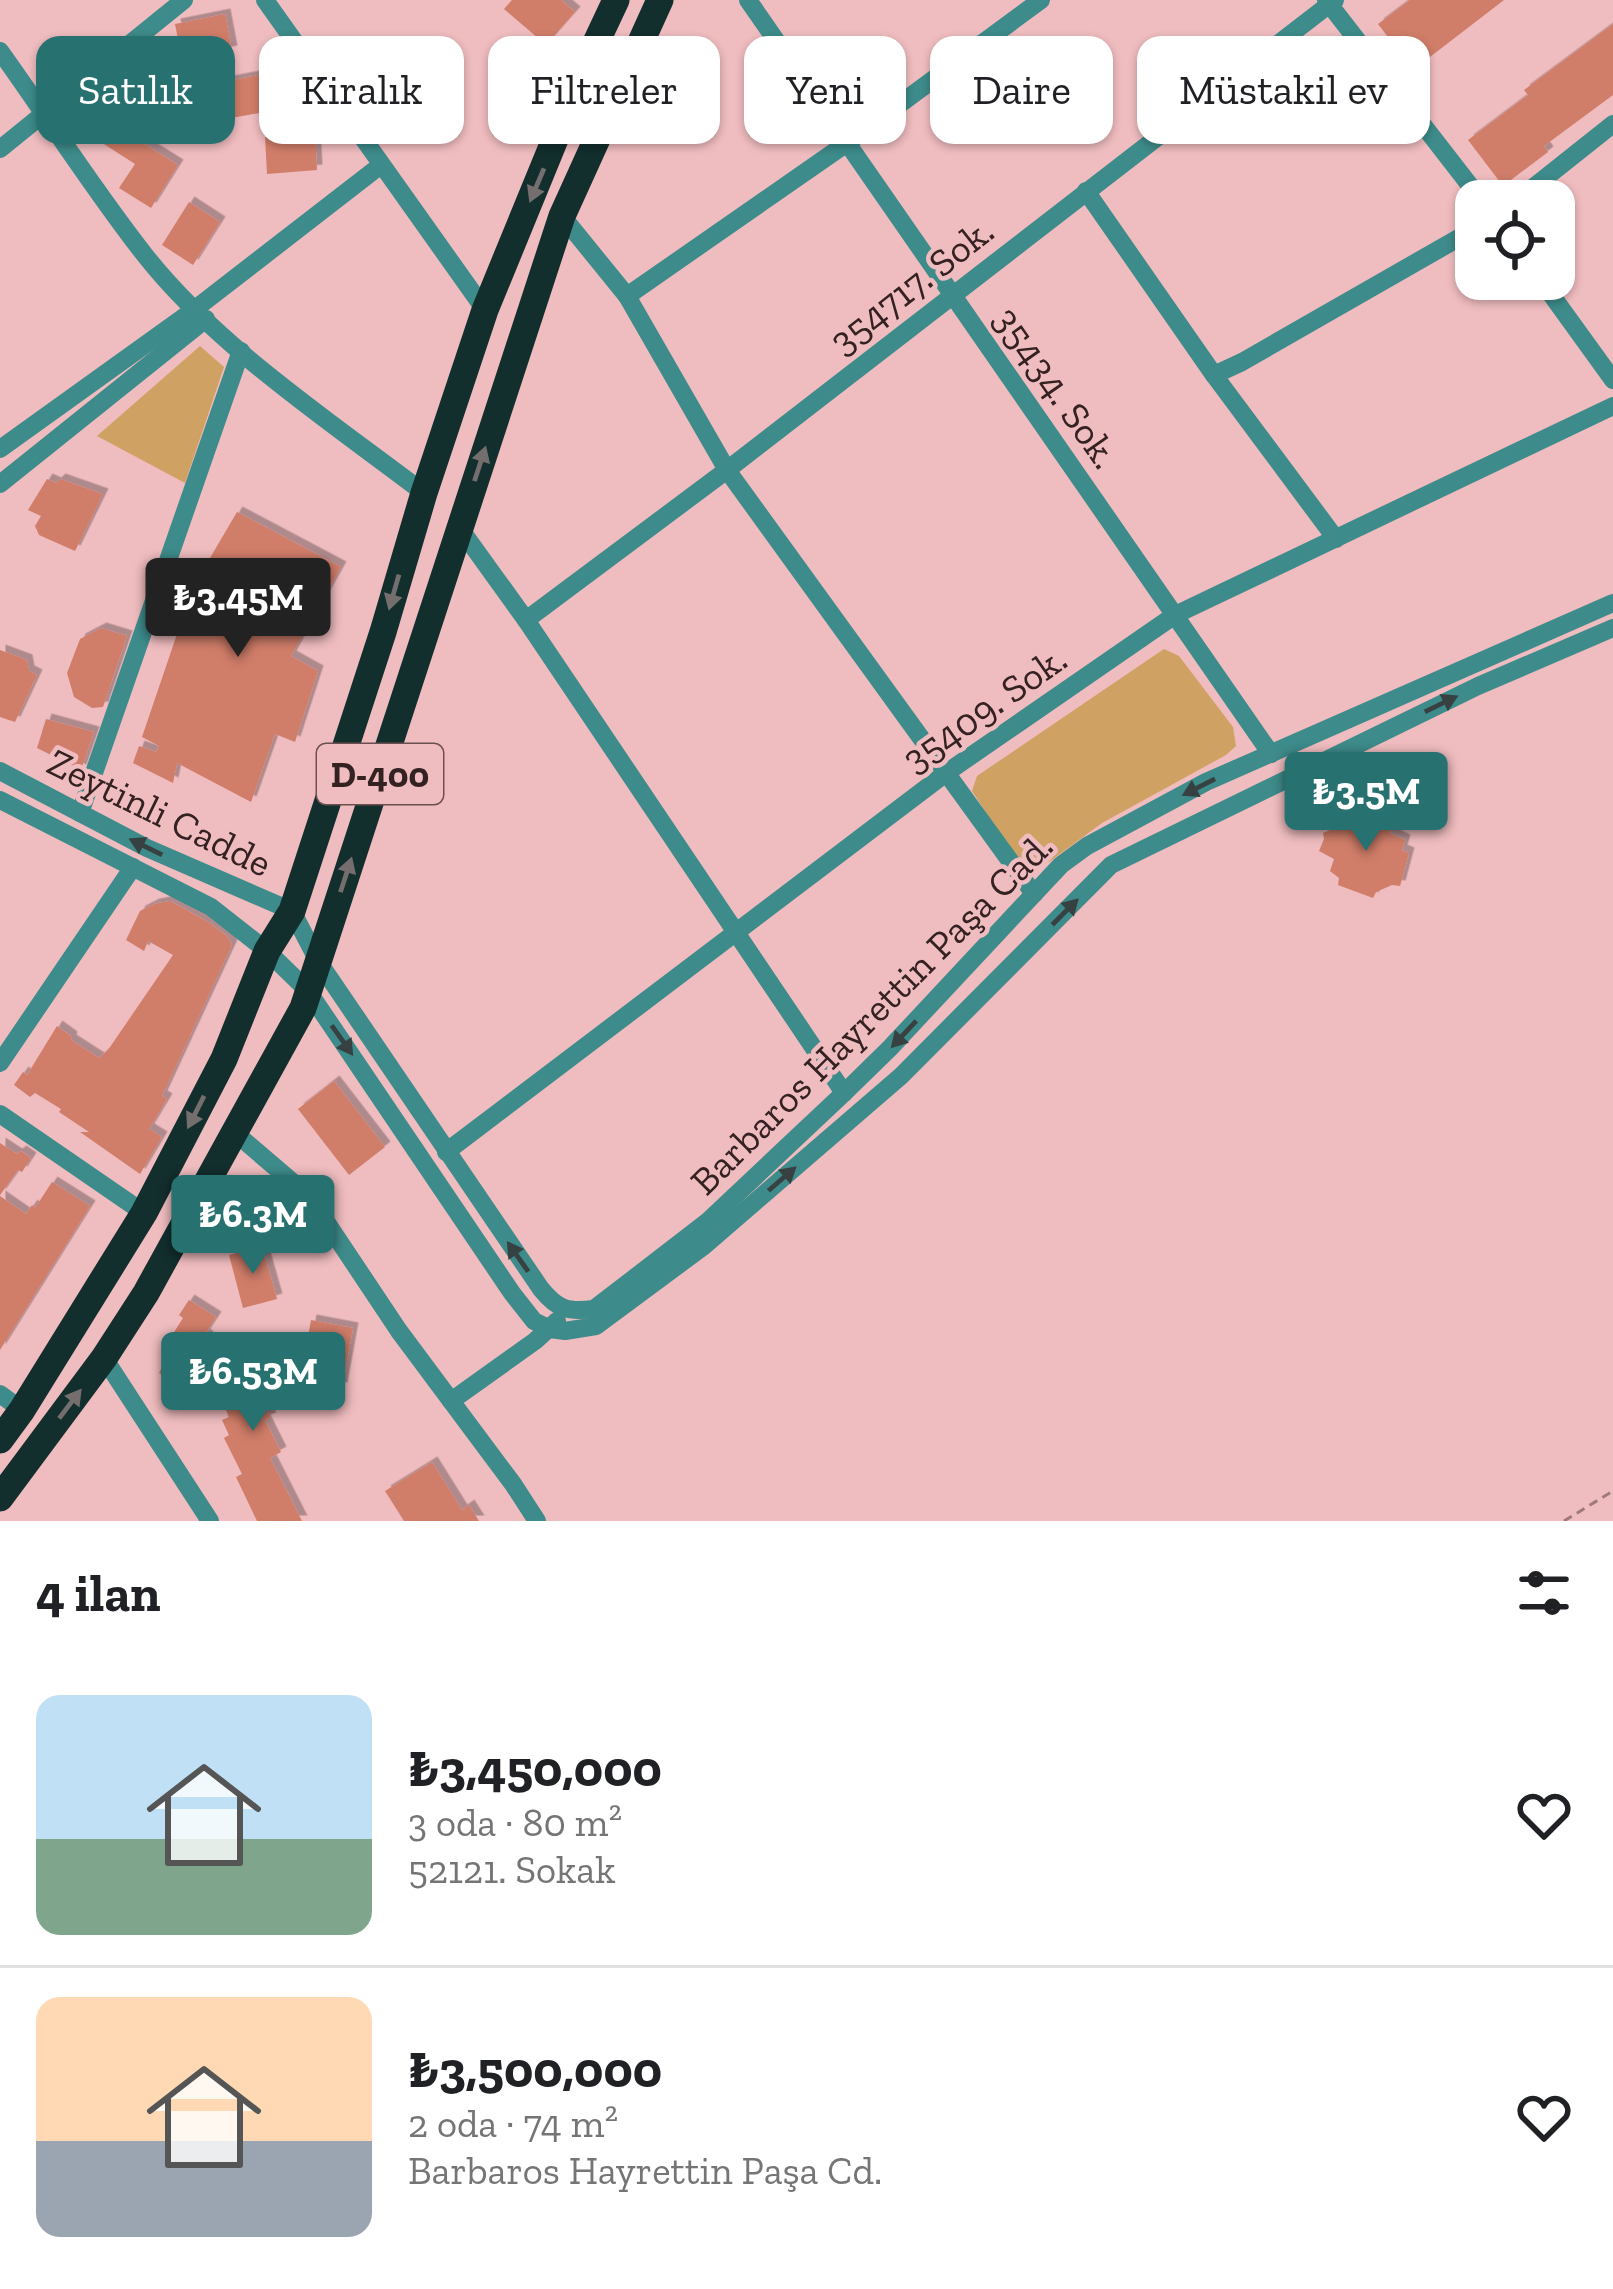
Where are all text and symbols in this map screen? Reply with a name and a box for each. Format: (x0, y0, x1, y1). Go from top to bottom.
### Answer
chip: Satılık (36, 36, 235, 144)
chip: Kiralık (259, 36, 464, 144)
chip: Filtreler (488, 36, 720, 144)
chip: Yeni (744, 36, 906, 144)
chip: Daire (930, 36, 1113, 144)
chip: Müstakil ev (1137, 36, 1430, 144)
one-way arrow (527, 167, 546, 203)
map controls (1455, 180, 1575, 300)
button: locate (1455, 180, 1575, 300)
street label: 354717. Sok. (820, 207, 1003, 364)
street label: 35434. Sok. (984, 297, 1129, 477)
one-way arrow (472, 446, 490, 482)
pin: ₺3.45M (140, 558, 336, 660)
text: ₺3.45M (173, 573, 303, 620)
one-way arrow (384, 574, 403, 611)
street label: 35409. Sok. (893, 635, 1075, 782)
one-way arrow (1423, 694, 1458, 714)
street label: Zeytinli Cadde (40, 738, 279, 887)
road number: D-400 (317, 744, 443, 804)
pin: ₺3.5M (1282, 752, 1450, 854)
text: ₺3.5M (1312, 767, 1420, 814)
one-way arrow (1182, 776, 1216, 796)
street label: Barbaros Hayrettin Paşa Cad. (680, 822, 1062, 1204)
one-way arrow (128, 837, 163, 857)
one-way arrow (338, 856, 357, 893)
one-way arrow (1051, 898, 1079, 926)
one-way arrow (890, 1019, 918, 1048)
one-way arrow (330, 1024, 353, 1056)
one-way arrow (187, 1095, 207, 1129)
one-way arrow (767, 1166, 797, 1193)
pin: ₺6.3M (169, 1175, 337, 1277)
text: ₺6.3M (198, 1190, 308, 1237)
one-way arrow (507, 1241, 530, 1273)
pin: ₺6.53M (155, 1332, 351, 1434)
text: ₺6.53M (188, 1347, 318, 1394)
one-way arrow (57, 1388, 81, 1420)
icon: filters (1511, 1560, 1577, 1626)
text: 4 ilan (36, 1563, 160, 1624)
text: ₺3,450,000 (408, 1738, 662, 1799)
icon: home (132, 1743, 276, 1887)
icon: heart (1511, 1782, 1577, 1848)
text: 3 oda · 80 m² (408, 1799, 622, 1846)
text: 52121. Sokak (408, 1846, 615, 1893)
text: ₺3,500,000 (408, 2039, 662, 2100)
icon: home (132, 2045, 276, 2189)
icon: heart (1511, 2084, 1577, 2150)
text: 2 oda · 74 m² (408, 2100, 618, 2147)
text: Barbaros Hayrettin Paşa Cd. (408, 2147, 882, 2194)

